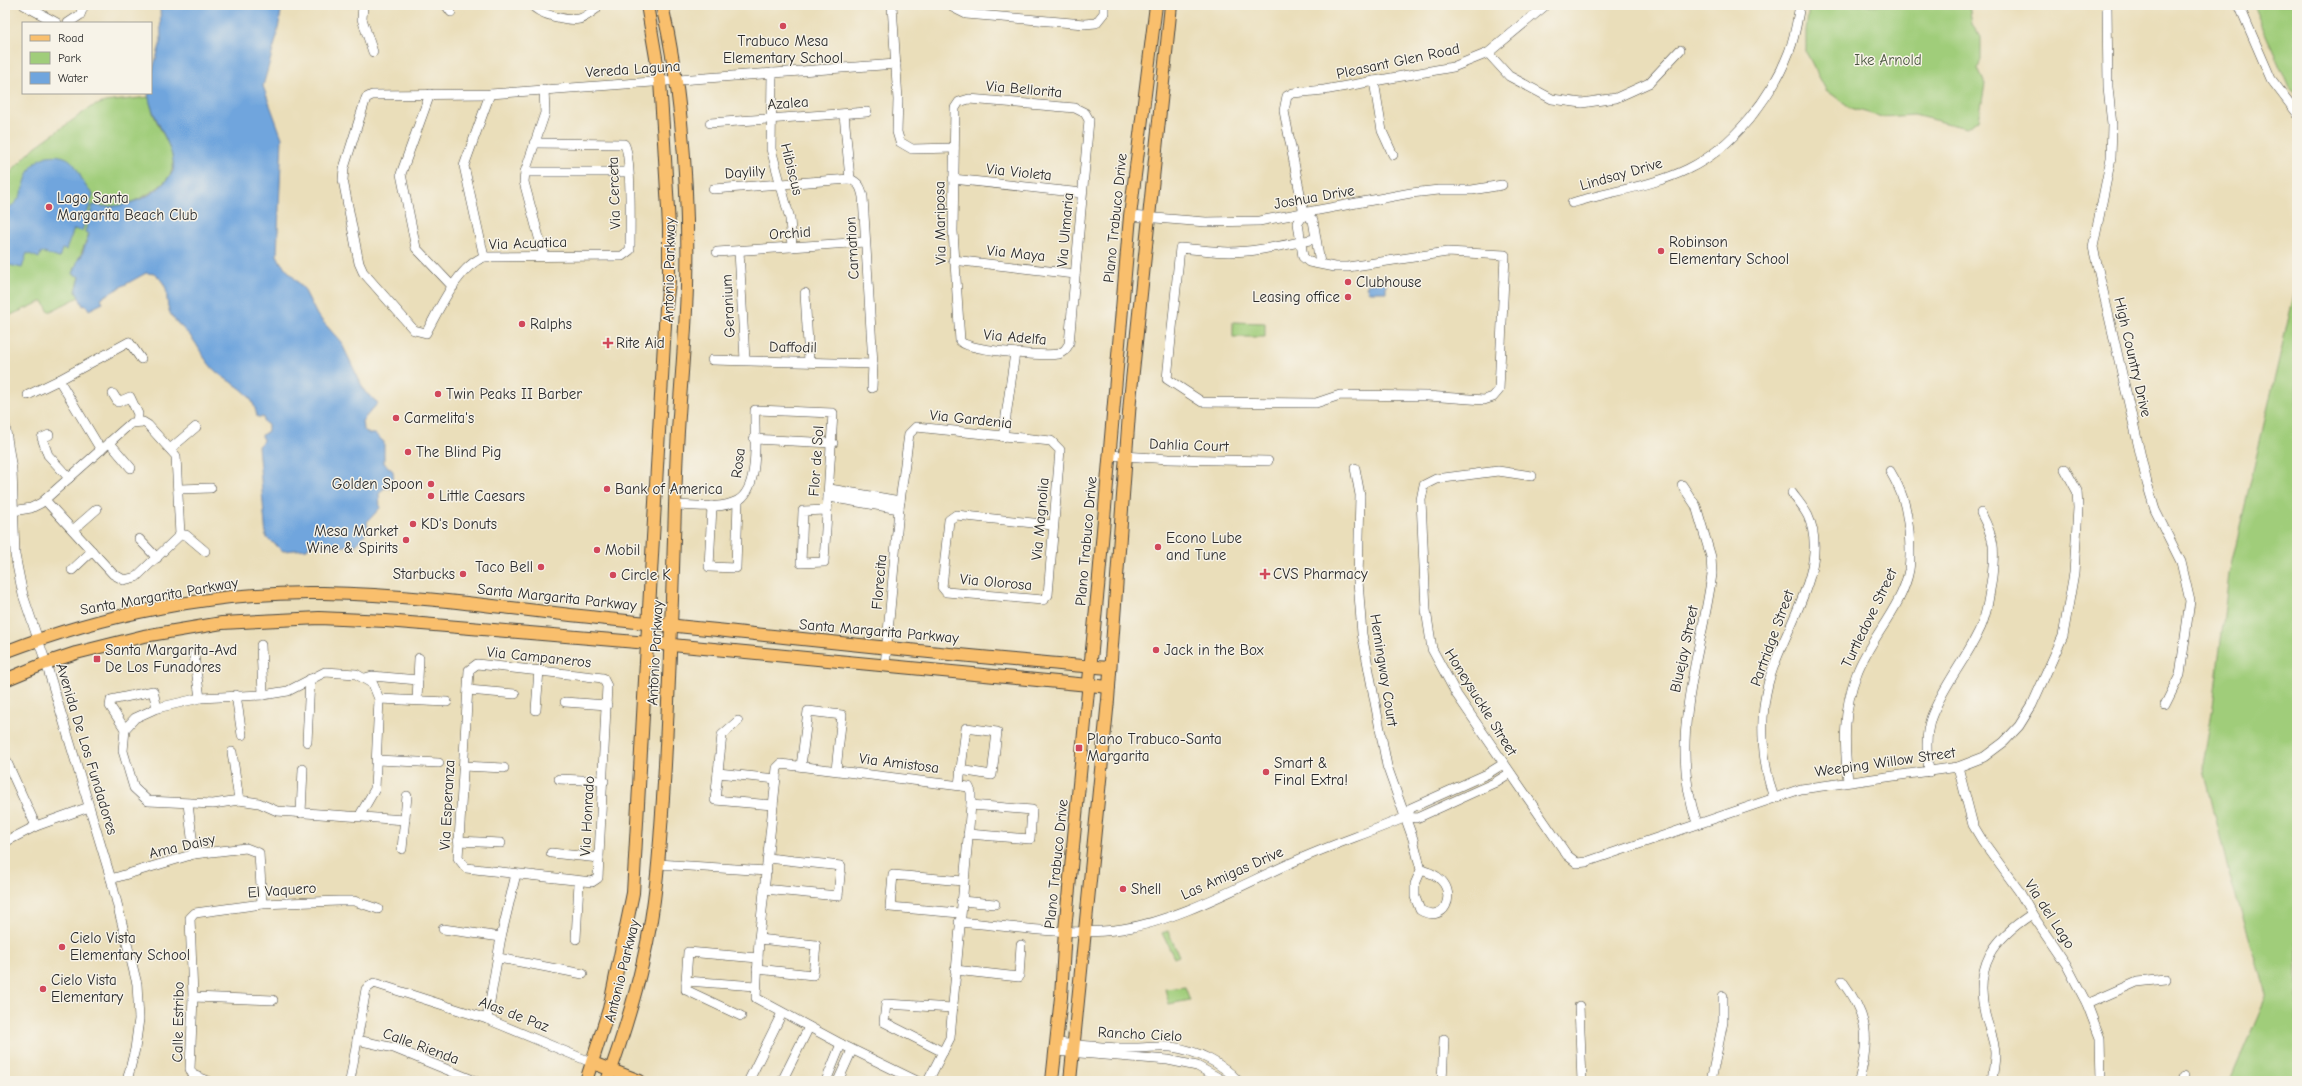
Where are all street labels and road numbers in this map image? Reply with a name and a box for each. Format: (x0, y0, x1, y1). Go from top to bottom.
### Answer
street label: Pleasant Glen Road (1335, 39, 1461, 83)
street label: Vereda Laguna (585, 57, 681, 81)
street label: Via Bellorita (985, 77, 1063, 101)
street label: Azalea (767, 93, 809, 113)
street label: Hibiscus (777, 141, 807, 197)
street label: Plano Trabuco Drive (1099, 152, 1131, 284)
street label: Lindsay Drive (1578, 153, 1665, 194)
street label: Via Cerceta (604, 156, 624, 230)
street label: Via Violeta (985, 160, 1053, 184)
street label: Daylily (724, 162, 766, 182)
street label: Via Mariposa (930, 181, 950, 265)
street label: Joshua Drive (1272, 181, 1356, 213)
street label: Via Ulmaria (1053, 192, 1077, 268)
street label: Carnation (841, 216, 863, 280)
street label: Antonio Parkway (659, 217, 679, 323)
street label: Orchid (769, 223, 811, 243)
street label: Via Acuatica (489, 233, 567, 253)
street label: Via Maya (986, 241, 1046, 265)
street label: Geranium (717, 274, 739, 338)
street label: High Country Drive (2110, 295, 2156, 419)
street label: Via Adelfa (983, 325, 1047, 349)
street label: Daffodil (769, 338, 817, 356)
street label: Via Gardenia (929, 406, 1013, 432)
street label: Flor de Sol (805, 425, 827, 497)
street label: Dahlia Court (1149, 435, 1230, 455)
street label: Rosa (727, 447, 749, 479)
street label: Plano Trabuco Drive (1071, 475, 1101, 607)
street label: Via Magnolia (1027, 477, 1053, 561)
street label: Florecita (868, 554, 890, 610)
street label: Turtledove Street (1837, 565, 1901, 671)
street label: Via Olorosa (959, 570, 1033, 594)
street label: Santa Margarita Parkway (79, 573, 240, 619)
street label: Santa Margarita Parkway (476, 580, 638, 614)
street label: Partridge Street (1746, 587, 1798, 689)
street label: Antonio Parkway (643, 600, 667, 706)
street label: Bluejay Street (1666, 603, 1702, 694)
street label: Hemingway Court (1366, 612, 1402, 728)
street label: Santa Margarita Parkway (798, 615, 960, 647)
street label: Via Campaneros (486, 643, 592, 671)
street label: Honeysuckle Street (1441, 645, 1522, 760)
street label: Avenida De Los Fundadores (52, 661, 122, 837)
street label: Weeping Willow Street (1813, 743, 1957, 781)
street label: Via Amistosa (858, 749, 940, 777)
street label: Via Esperanza (436, 759, 458, 851)
street label: Via Honrado (576, 775, 598, 857)
street label: Plano Trabuco Drive (1040, 798, 1072, 930)
street label: Ama Daisy (147, 830, 217, 862)
street label: Las Amigas Drive (1178, 842, 1286, 904)
street label: Via del Lago (2021, 876, 2079, 952)
street label: El Vaquero (247, 879, 317, 901)
street label: Antonio Parkway (601, 917, 644, 1024)
street label: Calle Estribo (168, 981, 188, 1063)
street label: Alas de Paz (476, 992, 552, 1036)
street label: Rancho Cielo (1097, 1023, 1183, 1045)
street label: Calle Rienda (380, 1024, 462, 1068)

